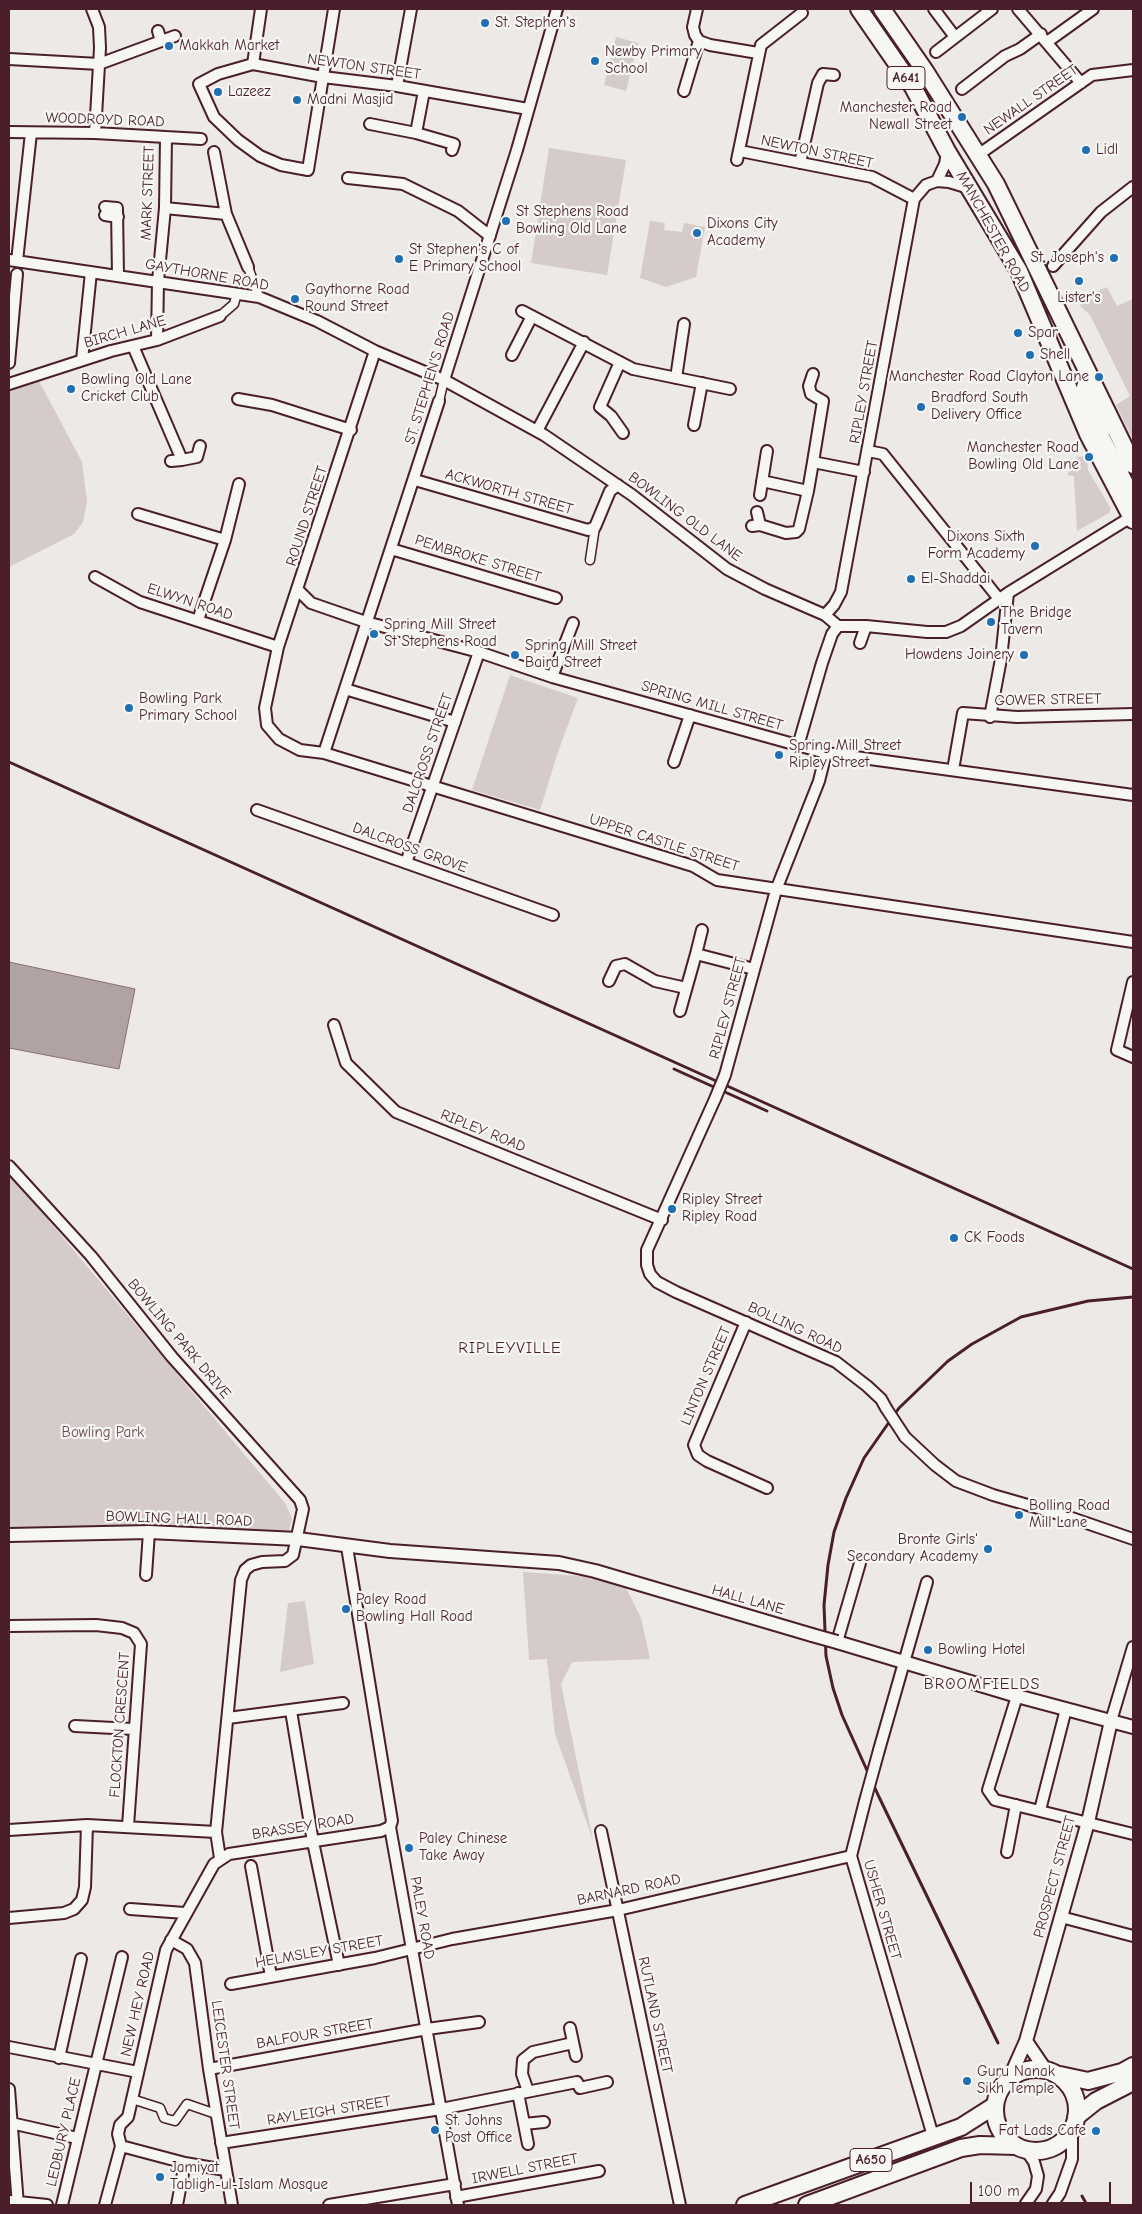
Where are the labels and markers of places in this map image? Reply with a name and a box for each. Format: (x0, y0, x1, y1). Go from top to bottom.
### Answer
place label: St. Stephen's (495, 14, 576, 32)
marker: St. Stephen's (479, 17, 491, 29)
place label: Makkah Market (179, 37, 279, 55)
marker: Makkah Market (163, 40, 175, 52)
place label: Newby Primary School (605, 43, 702, 78)
marker: Newby Primary School (589, 55, 601, 67)
place label: Lazeez (228, 83, 271, 101)
marker: Lazeez (212, 86, 224, 98)
place label: Madni Masjid (307, 91, 393, 109)
marker: Madni Masjid (291, 94, 303, 106)
place label: Manchester Road Newall Street (840, 99, 952, 134)
marker: Manchester Road Newall Street (956, 111, 968, 123)
place label: Lidl (1096, 141, 1118, 159)
marker: Lidl (1080, 144, 1092, 156)
place label: St Stephens Road Bowling Old Lane (516, 203, 629, 238)
marker: St Stephens Road Bowling Old Lane (500, 215, 512, 227)
place label: Dixons City Academy (707, 215, 778, 250)
marker: Dixons City Academy (691, 227, 703, 239)
place label: St Stephen's C of E Primary School (409, 241, 521, 276)
place label: St. Joseph's (1031, 249, 1104, 267)
marker: St. Joseph's (1108, 252, 1120, 264)
marker: St Stephen's C of E Primary School (393, 253, 405, 265)
marker: Lister's (1073, 275, 1085, 287)
place label: Gaythorne Road Round Street (305, 281, 410, 316)
place label: Lister's (1057, 289, 1101, 307)
marker: Gaythorne Road Round Street (289, 293, 301, 305)
place label: Spar (1028, 324, 1058, 342)
marker: Spar (1012, 327, 1024, 339)
place label: Shell (1040, 346, 1070, 364)
marker: Shell (1024, 349, 1036, 361)
place label: Manchester Road Clayton Lane (889, 368, 1089, 386)
place label: Bowling Old Lane Cricket Club (81, 371, 192, 406)
marker: Manchester Road Clayton Lane (1093, 371, 1105, 383)
marker: Bowling Old Lane Cricket Club (65, 383, 77, 395)
place label: Bradford South Delivery Office (931, 389, 1028, 424)
marker: Bradford South Delivery Office (915, 401, 927, 413)
place label: Manchester Road Bowling Old Lane (967, 439, 1079, 474)
marker: Manchester Road Bowling Old Lane (1083, 451, 1095, 463)
place label: Dixons Sixth Form Academy (928, 528, 1025, 563)
marker: Dixons Sixth Form Academy (1029, 540, 1041, 552)
place label: El-Shaddai (921, 570, 990, 588)
marker: El-Shaddai (905, 573, 917, 585)
place label: The Bridge Tavern (1001, 604, 1071, 639)
place label: Spring Mill Street St Stephens Road (384, 616, 497, 651)
marker: The Bridge Tavern (985, 616, 997, 628)
marker: Spring Mill Street St Stephens Road (368, 628, 380, 640)
place label: Spring Mill Street Baird Street (525, 637, 637, 672)
place label: Howdens Joinery (905, 646, 1014, 664)
marker: Spring Mill Street Baird Street (509, 649, 521, 661)
marker: Howdens Joinery (1018, 649, 1030, 661)
place label: Bowling Park Primary School (139, 690, 237, 725)
marker: Bowling Park Primary School (123, 702, 135, 714)
place label: Spring Mill Street Ripley Street (789, 737, 901, 772)
marker: Spring Mill Street Ripley Street (773, 749, 785, 761)
place label: Ripley Street Ripley Road (682, 1191, 762, 1226)
marker: Ripley Street Ripley Road (666, 1203, 678, 1215)
place label: CK Foods (964, 1229, 1024, 1247)
marker: CK Foods (948, 1232, 960, 1244)
place label: Bolling Road Mill Lane (1029, 1497, 1110, 1532)
marker: Bolling Road Mill Lane (1013, 1509, 1025, 1521)
place label: Bronte Girls' Secondary Academy (847, 1531, 978, 1566)
marker: Bronte Girls' Secondary Academy (982, 1543, 994, 1555)
place label: Paley Road Bowling Hall Road (356, 1591, 473, 1626)
marker: Paley Road Bowling Hall Road (340, 1603, 352, 1615)
place label: Bowling Hotel (938, 1641, 1025, 1659)
marker: Bowling Hotel (922, 1644, 934, 1656)
place label: Paley Chinese Take Away (419, 1830, 507, 1865)
marker: Paley Chinese Take Away (403, 1842, 415, 1854)
place label: Guru Nanak Sikh Temple (977, 2063, 1055, 2098)
marker: Guru Nanak Sikh Temple (961, 2075, 973, 2087)
place label: St. Johns Post Office (445, 2112, 512, 2147)
place label: Fat Lads Cafe (999, 2122, 1086, 2140)
marker: St. Johns Post Office (429, 2124, 441, 2136)
marker: Fat Lads Cafe (1090, 2125, 1102, 2137)
place label: Jamiyat Tabligh-ul-Islam Mosque (170, 2159, 328, 2194)
marker: Jamiyat Tabligh-ul-Islam Mosque (154, 2171, 166, 2183)

